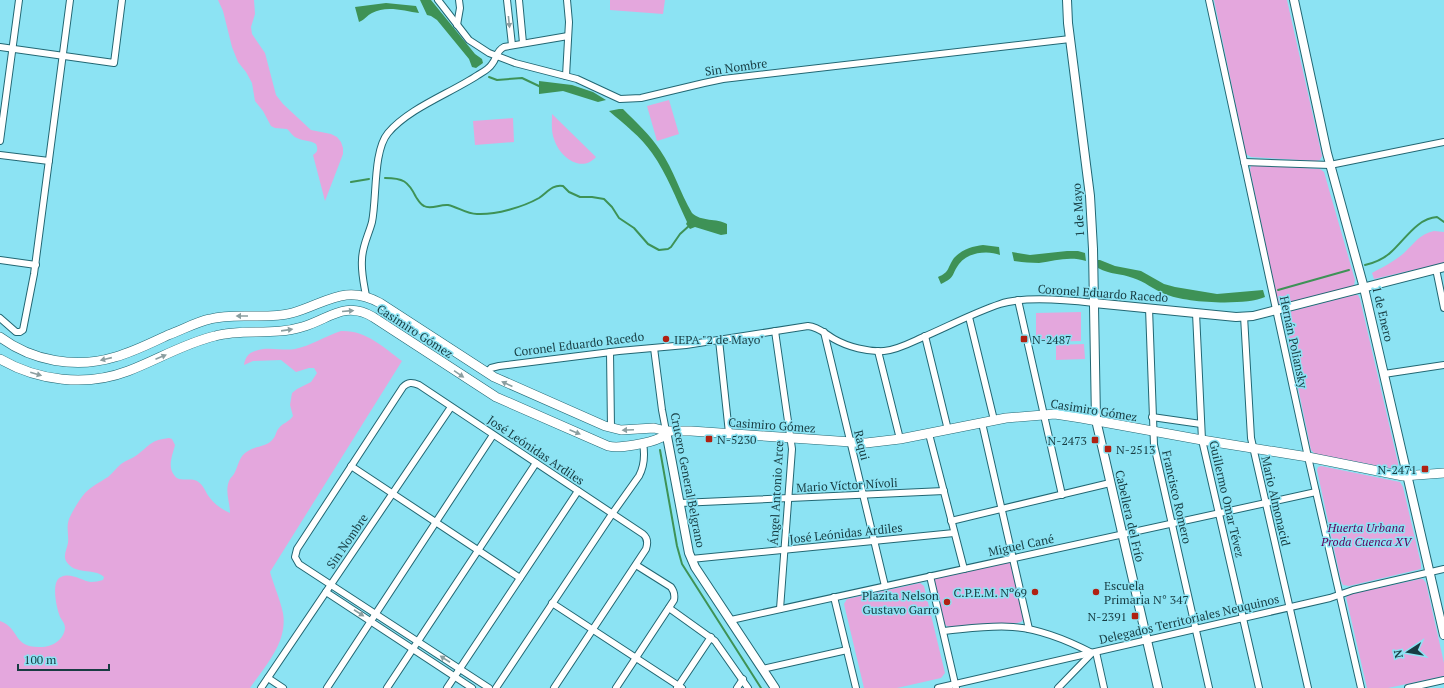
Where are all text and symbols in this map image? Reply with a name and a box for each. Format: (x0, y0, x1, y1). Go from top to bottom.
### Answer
one-way arrow (506, 16, 513, 28)
street label: Sin Nombre (704, 55, 768, 79)
street label: 1 de Mayo (1069, 182, 1087, 237)
street label: Coronel Eduardo Racedo (1037, 281, 1169, 305)
street label: 1 de Enero (1369, 285, 1397, 343)
street label: Hernán Poliansky (1277, 295, 1311, 390)
street label: Casimiro Gómez (374, 301, 456, 361)
one-way arrow (342, 307, 354, 314)
one-way arrow (235, 313, 248, 319)
one-way arrow (280, 327, 293, 333)
street label: Coronel Eduardo Racedo (513, 329, 645, 359)
place label: IEPA "2 de Mayo" (674, 332, 764, 347)
place label: N-2487 (1032, 332, 1071, 347)
marker: IEPA "2 de Mayo" (661, 334, 671, 344)
marker: N-2487 (1019, 334, 1029, 344)
one-way arrow (156, 354, 167, 360)
one-way arrow (100, 357, 112, 363)
one-way arrow (30, 371, 42, 377)
one-way arrow (453, 371, 465, 378)
one-way arrow (502, 381, 513, 387)
street label: Casimiro Gómez (1049, 396, 1139, 424)
street label: Crucero General Belgrano (668, 411, 709, 549)
street label: José Leónidas Ardiles (485, 412, 587, 488)
street label: Casimiro Gómez (728, 414, 816, 436)
one-way arrow (621, 427, 634, 433)
street label: Raqui (851, 428, 873, 462)
one-way arrow (570, 429, 581, 435)
place label: N-5230 (717, 432, 756, 447)
place label: N-2473 (1048, 433, 1087, 448)
marker: N-5230 (704, 434, 714, 444)
marker: N-2473 (1090, 435, 1100, 445)
street label: Guillermo Omar Tévez (1206, 439, 1248, 559)
street label: Ángel Antonio Arce (766, 440, 786, 546)
place label: N-2513 (1116, 442, 1155, 457)
marker: N-2513 (1103, 444, 1113, 454)
street label: Francisco Romero (1159, 449, 1195, 545)
street label: Mario Almonacid (1258, 455, 1294, 548)
place label: N-2471 (1378, 462, 1417, 477)
marker: N-2471 (1420, 464, 1430, 474)
street label: Cabellera del Frío (1112, 469, 1148, 564)
street label: Mario Víctor Nívoli (796, 475, 898, 495)
street label: Sin Nombre (323, 511, 371, 571)
street label: José Leónidas Ardiles (789, 520, 903, 546)
park label: Huerta Urbana Proda Cuenca XV (1320, 520, 1413, 549)
street label: Miguel Cané (987, 531, 1055, 559)
place label: Escuela Primaria N° 347 (1104, 578, 1189, 607)
place label: C.P.E.M. Nº69 (954, 585, 1027, 600)
marker: C.P.E.M. Nº69 (1030, 587, 1040, 597)
marker: Escuela Primaria N° 347 (1091, 587, 1101, 597)
place label: Plazita Nelson Gustavo Garro (862, 588, 939, 617)
street label: Delegados Territoriales Neuquinos (1097, 591, 1281, 647)
marker: Plazita Nelson Gustavo Garro (942, 597, 952, 607)
one-way arrow (354, 609, 364, 617)
place label: N-2391 (1088, 609, 1127, 624)
marker: N-2391 (1130, 611, 1140, 621)
north arrow (1388, 632, 1428, 672)
scale bar (18, 646, 109, 672)
text: N (1390, 648, 1406, 660)
text: 100 m (24, 652, 57, 667)
one-way arrow (439, 655, 450, 663)

